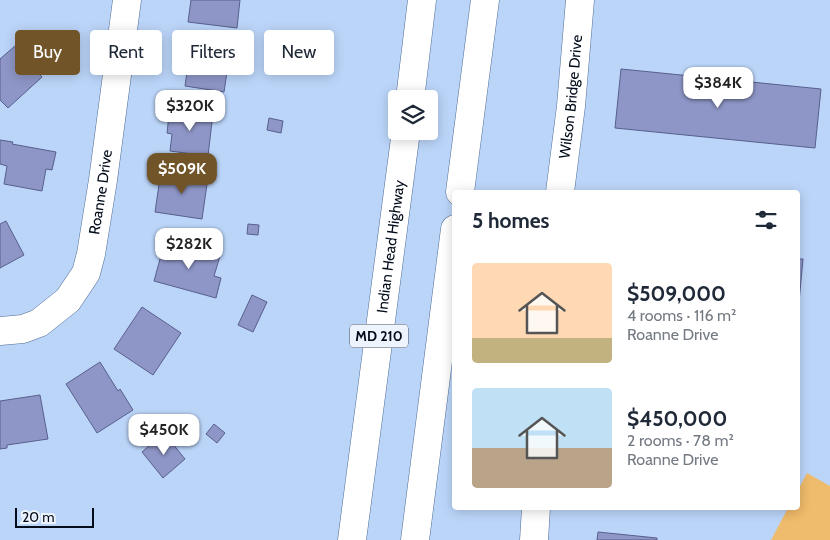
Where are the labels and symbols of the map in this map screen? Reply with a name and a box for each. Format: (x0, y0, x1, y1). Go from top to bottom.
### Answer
street label: Wilson Bridge Drive (555, 34, 586, 160)
pin: $384K (683, 66, 753, 109)
pin: $320K (155, 90, 225, 132)
street label: Roanne Drive (85, 148, 116, 236)
pin: $509K (147, 152, 217, 195)
street label: Indian Head Highway (373, 179, 408, 314)
pin: $282K (154, 228, 224, 270)
road number: MD 210 (350, 324, 408, 348)
pin: $450K (129, 414, 199, 456)
scale bar (15, 505, 94, 528)

